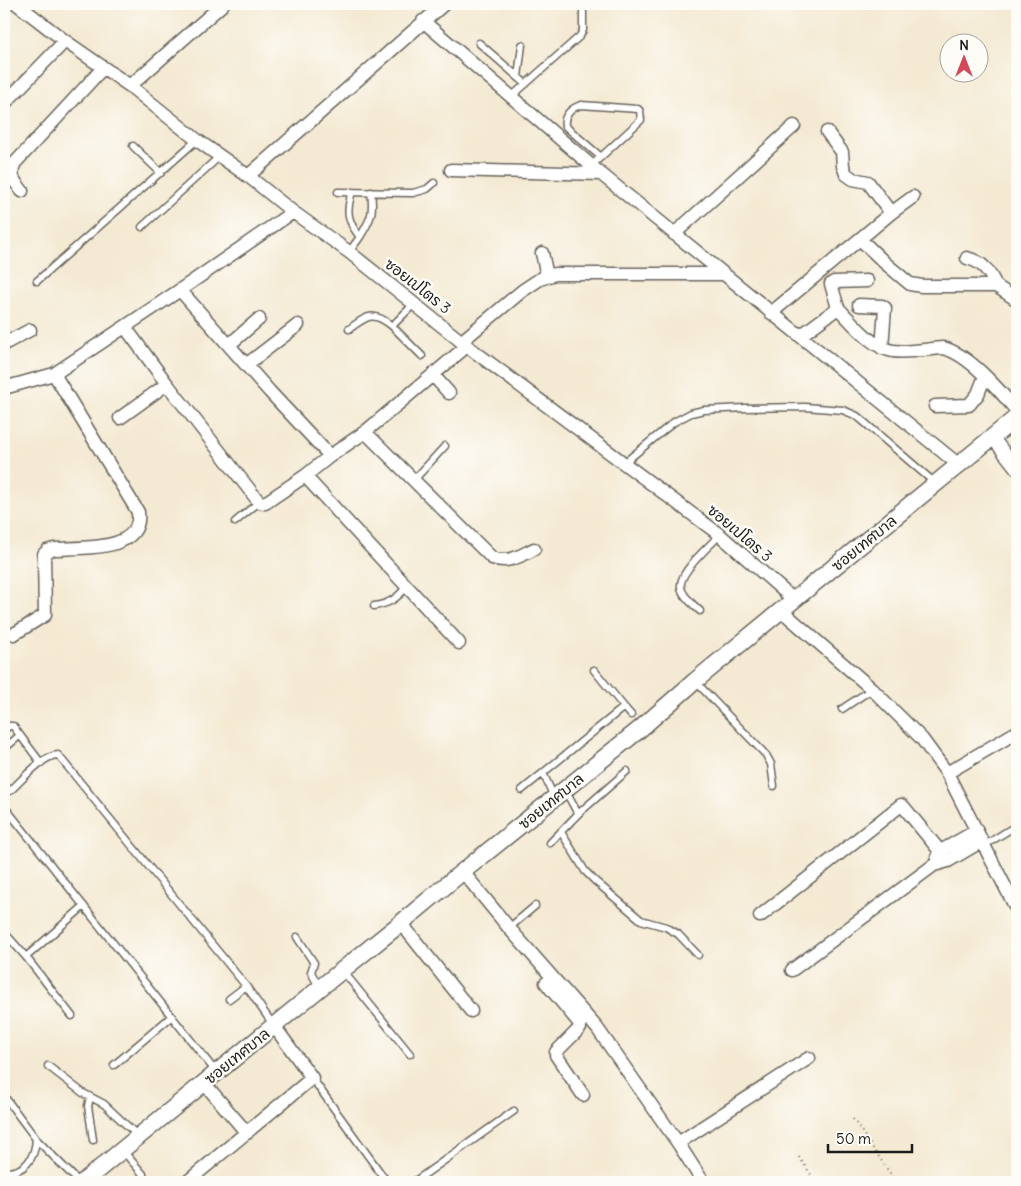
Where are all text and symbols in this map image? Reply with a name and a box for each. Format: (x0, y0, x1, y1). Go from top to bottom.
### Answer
north arrow (938, 32, 988, 82)
text: N (959, 36, 969, 54)
street label: ซอยเปโตร 3 (381, 254, 455, 318)
street label: ซอยเปโตร 3 (704, 500, 776, 566)
street label: ซอยเทศบาล (828, 511, 900, 575)
street label: ซอยเทศบาล (515, 769, 587, 833)
street label: ซอยเทศบาล (201, 1024, 273, 1088)
scale bar (828, 1121, 912, 1153)
text: 50 m (836, 1129, 871, 1148)

